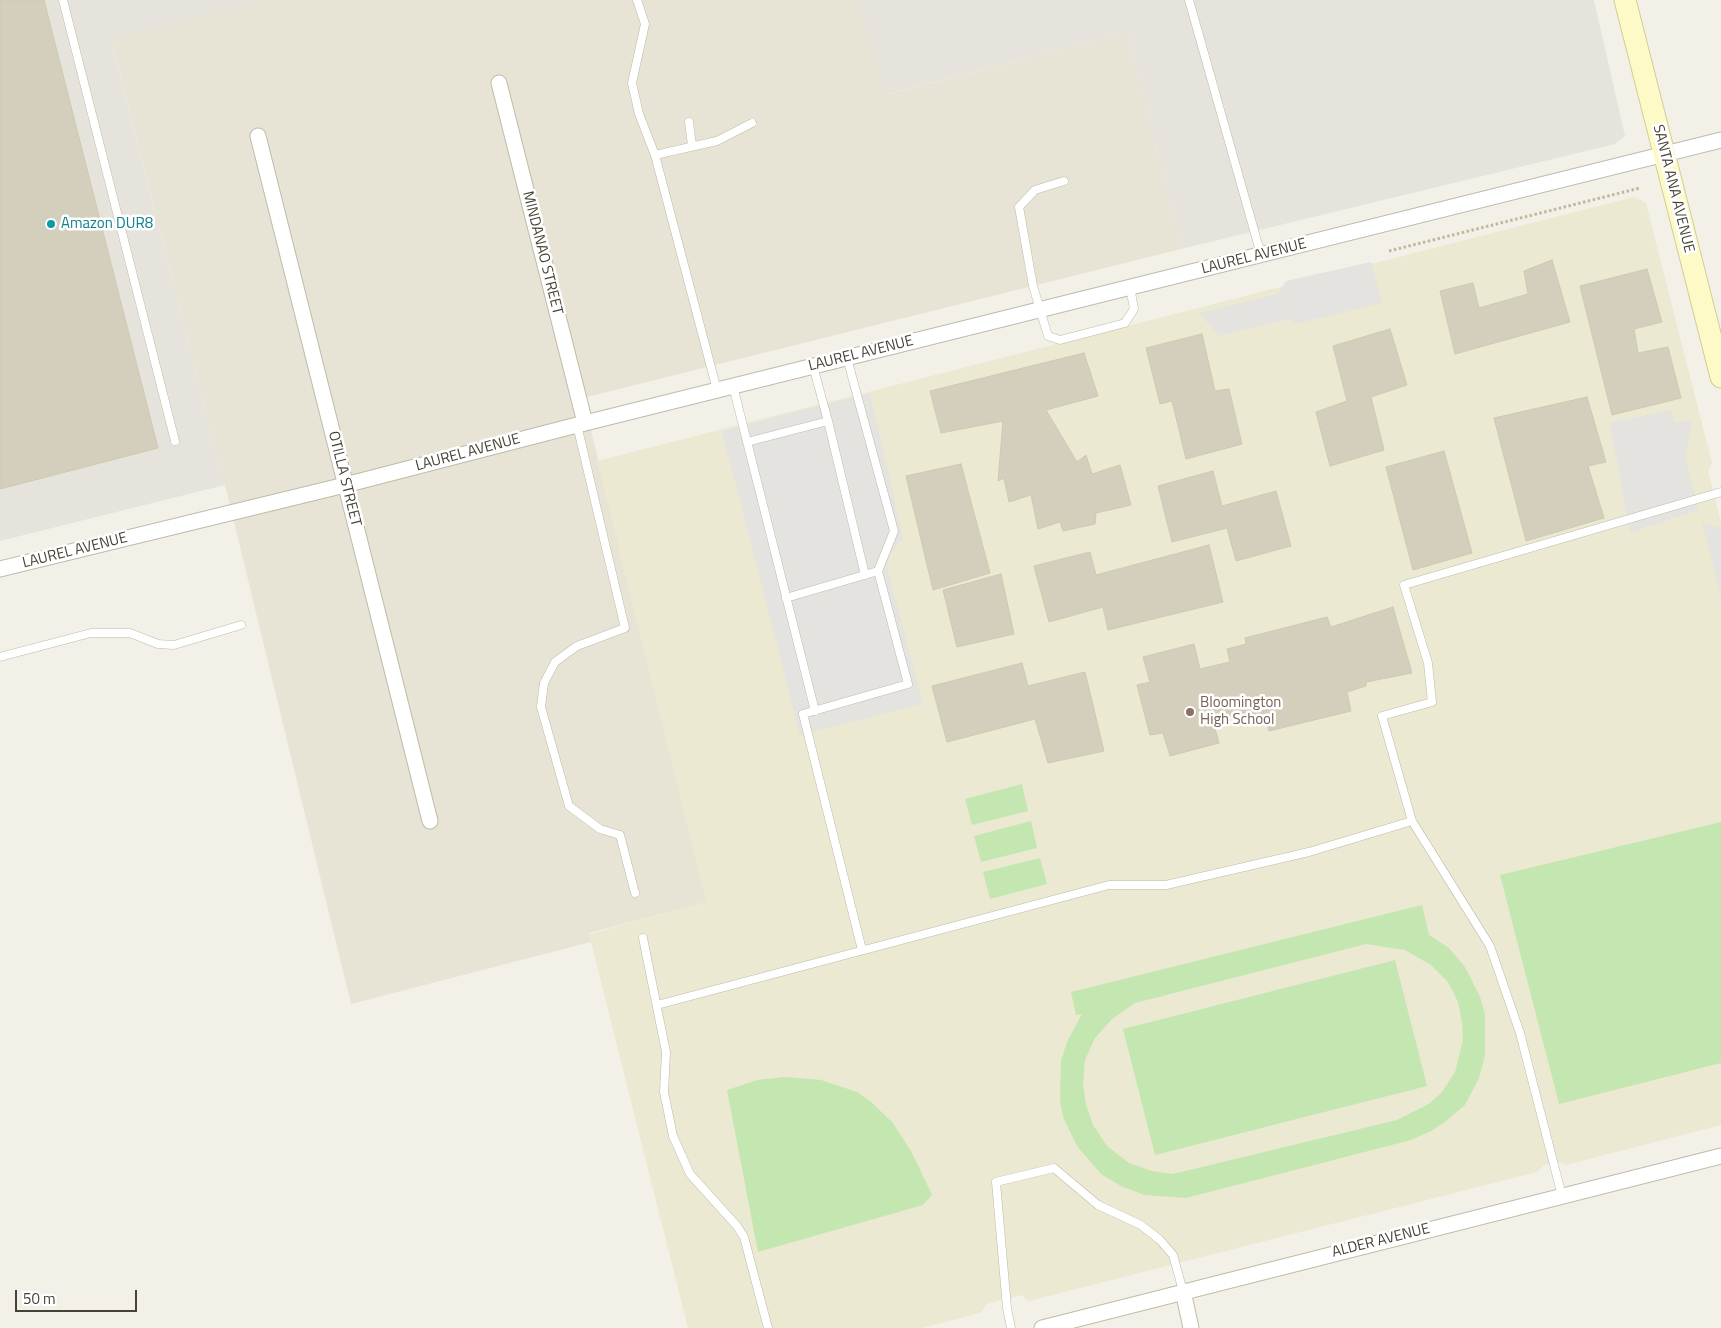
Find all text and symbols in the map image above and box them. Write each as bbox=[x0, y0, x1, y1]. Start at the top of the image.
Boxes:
street label: SANTA ANA AVENUE bbox=[1648, 123, 1698, 255]
street label: MINDANAO STREET bbox=[518, 189, 566, 317]
place label: Amazon DUR8 bbox=[61, 215, 153, 233]
marker: Amazon DUR8 bbox=[45, 218, 57, 230]
street label: LAUREL AVENUE bbox=[1200, 235, 1308, 279]
street label: LAUREL AVENUE bbox=[807, 332, 915, 376]
street label: OTILLA STREET bbox=[323, 430, 365, 528]
street label: LAUREL AVENUE bbox=[414, 430, 522, 476]
street label: LAUREL AVENUE bbox=[21, 529, 129, 573]
place label: Bloomington High School bbox=[1200, 694, 1281, 729]
marker: Bloomington High School bbox=[1184, 706, 1196, 718]
street label: ALDER AVENUE bbox=[1330, 1220, 1432, 1262]
scale bar bbox=[18, 1280, 140, 1312]
text: 50 m bbox=[23, 1287, 56, 1310]

